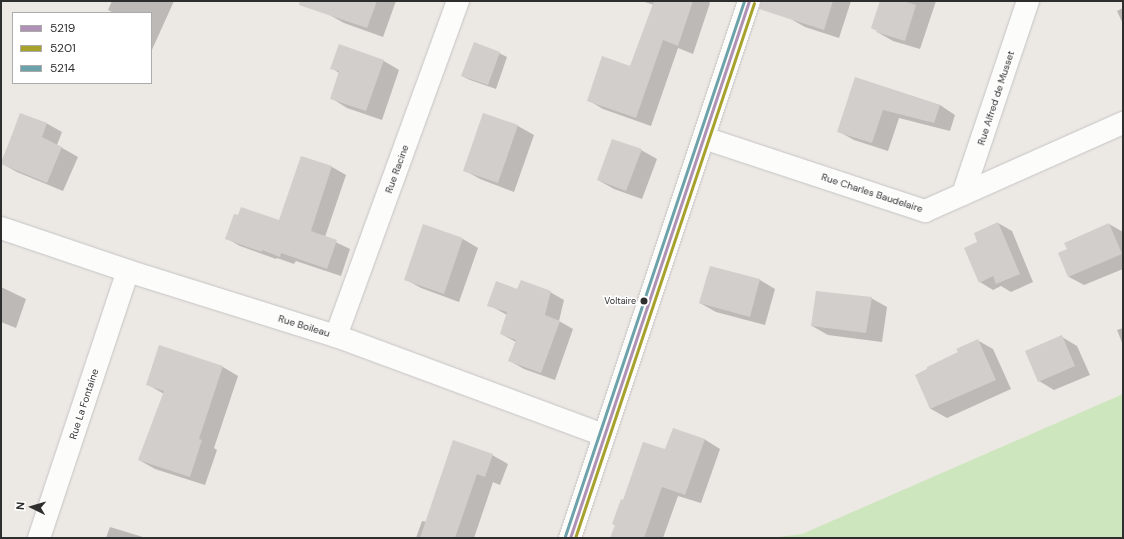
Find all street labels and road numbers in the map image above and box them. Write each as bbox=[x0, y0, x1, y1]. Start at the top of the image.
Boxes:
street label: Rue Alfred de Musset bbox=[975, 49, 1017, 147]
street label: Rue Racine bbox=[383, 143, 411, 195]
street label: Rue Charles Baudelaire bbox=[820, 171, 924, 215]
street label: Rue Boileau bbox=[277, 312, 331, 340]
street label: Rue La Fontaine bbox=[67, 367, 101, 441]

